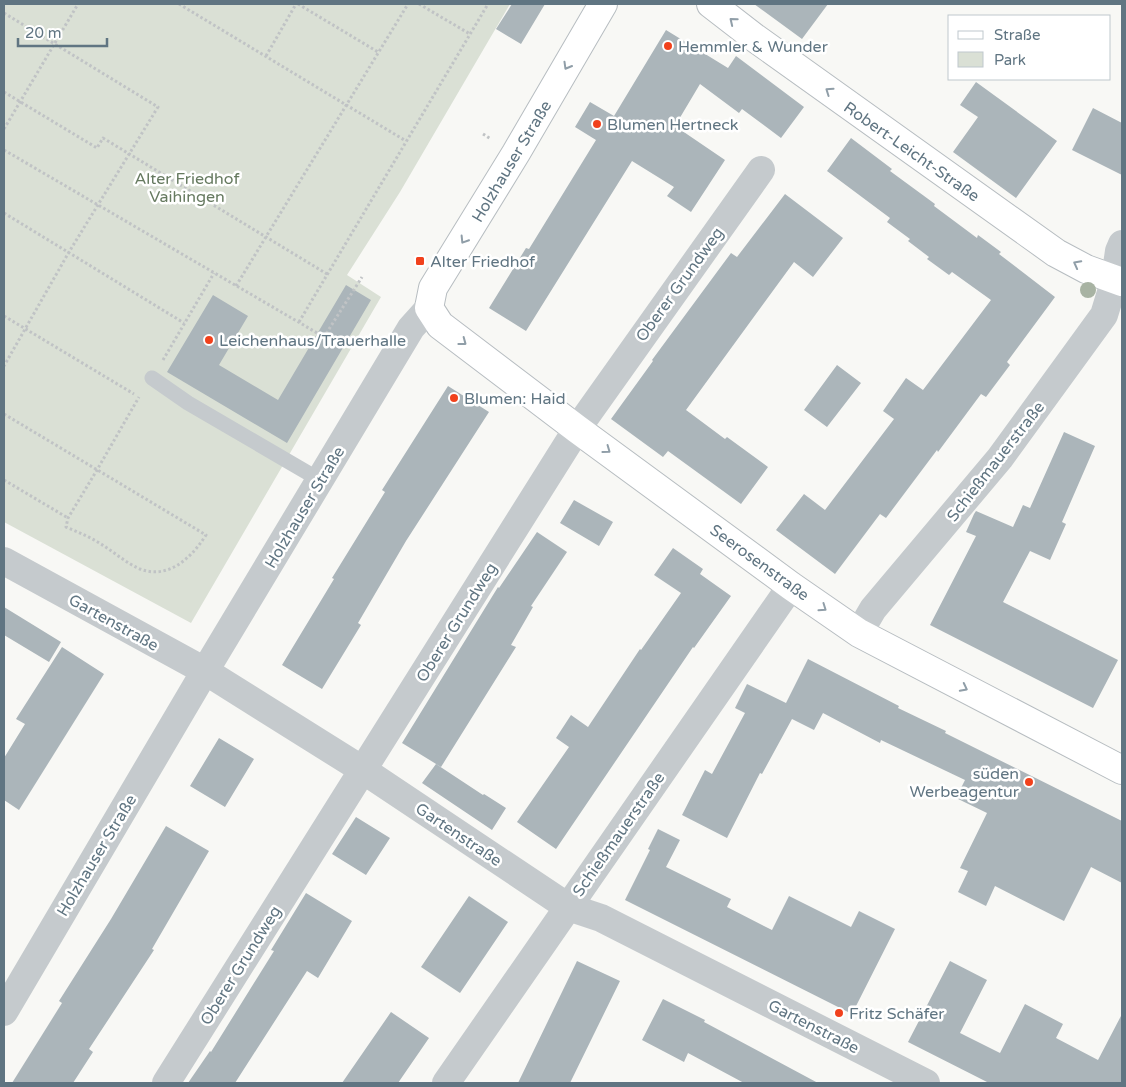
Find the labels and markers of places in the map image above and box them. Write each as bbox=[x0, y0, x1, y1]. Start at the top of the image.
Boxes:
place label: Hemmler & Wunder bbox=[678, 37, 829, 57]
marker: Hemmler & Wunder bbox=[662, 40, 674, 52]
place label: Blumen Hertneck bbox=[607, 115, 739, 135]
marker: Blumen Hertneck bbox=[591, 118, 603, 130]
place label: Alter Friedhof bbox=[430, 252, 536, 272]
marker: Alter Friedhof bbox=[414, 255, 426, 267]
place label: Leichenhaus/Trauerhalle bbox=[219, 331, 406, 351]
marker: Leichenhaus/Trauerhalle bbox=[203, 334, 215, 346]
place label: Blumen: Haid bbox=[464, 389, 566, 409]
marker: Blumen: Haid bbox=[448, 392, 460, 404]
place label: süden Werbeagentur bbox=[910, 764, 1020, 802]
marker: süden Werbeagentur bbox=[1023, 776, 1035, 788]
place label: Fritz Schäfer bbox=[849, 1004, 945, 1024]
marker: Fritz Schäfer bbox=[833, 1007, 845, 1019]

